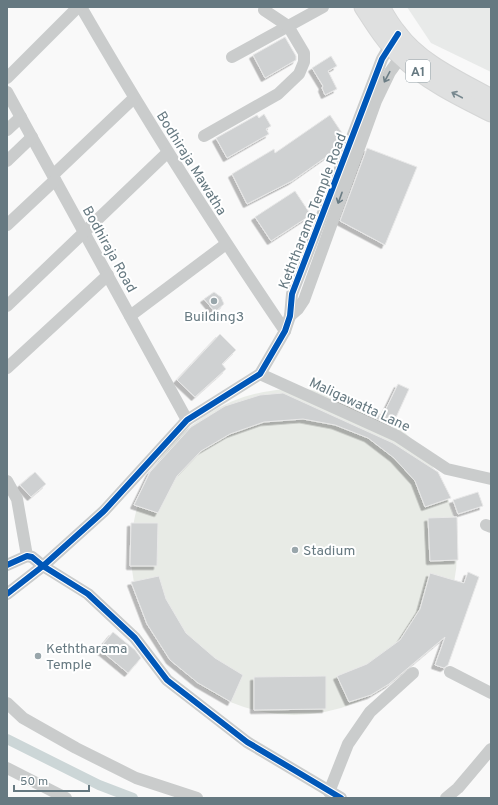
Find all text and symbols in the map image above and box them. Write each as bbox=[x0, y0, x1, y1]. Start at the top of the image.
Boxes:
road number: A1 bbox=[406, 60, 430, 82]
one-way arrow bbox=[383, 71, 390, 83]
one-way arrow bbox=[451, 91, 463, 98]
street label: Bodhiraja Mawatha bbox=[152, 109, 230, 219]
street label: Keththarama Temple Road bbox=[276, 131, 351, 292]
one-way arrow bbox=[336, 192, 344, 204]
street label: Bodhiraja Road bbox=[78, 204, 139, 296]
marker: Building3 bbox=[209, 296, 219, 306]
place label: Building3 bbox=[184, 309, 244, 326]
street label: Maligawatta Lane bbox=[306, 375, 413, 436]
place label: Stadium bbox=[303, 543, 355, 560]
marker: Stadium bbox=[290, 545, 300, 555]
place label: Keththarama Temple bbox=[46, 641, 127, 674]
marker: Keththarama Temple bbox=[33, 651, 43, 661]
scale bar bbox=[14, 767, 89, 793]
text: 50 m bbox=[20, 774, 48, 790]

